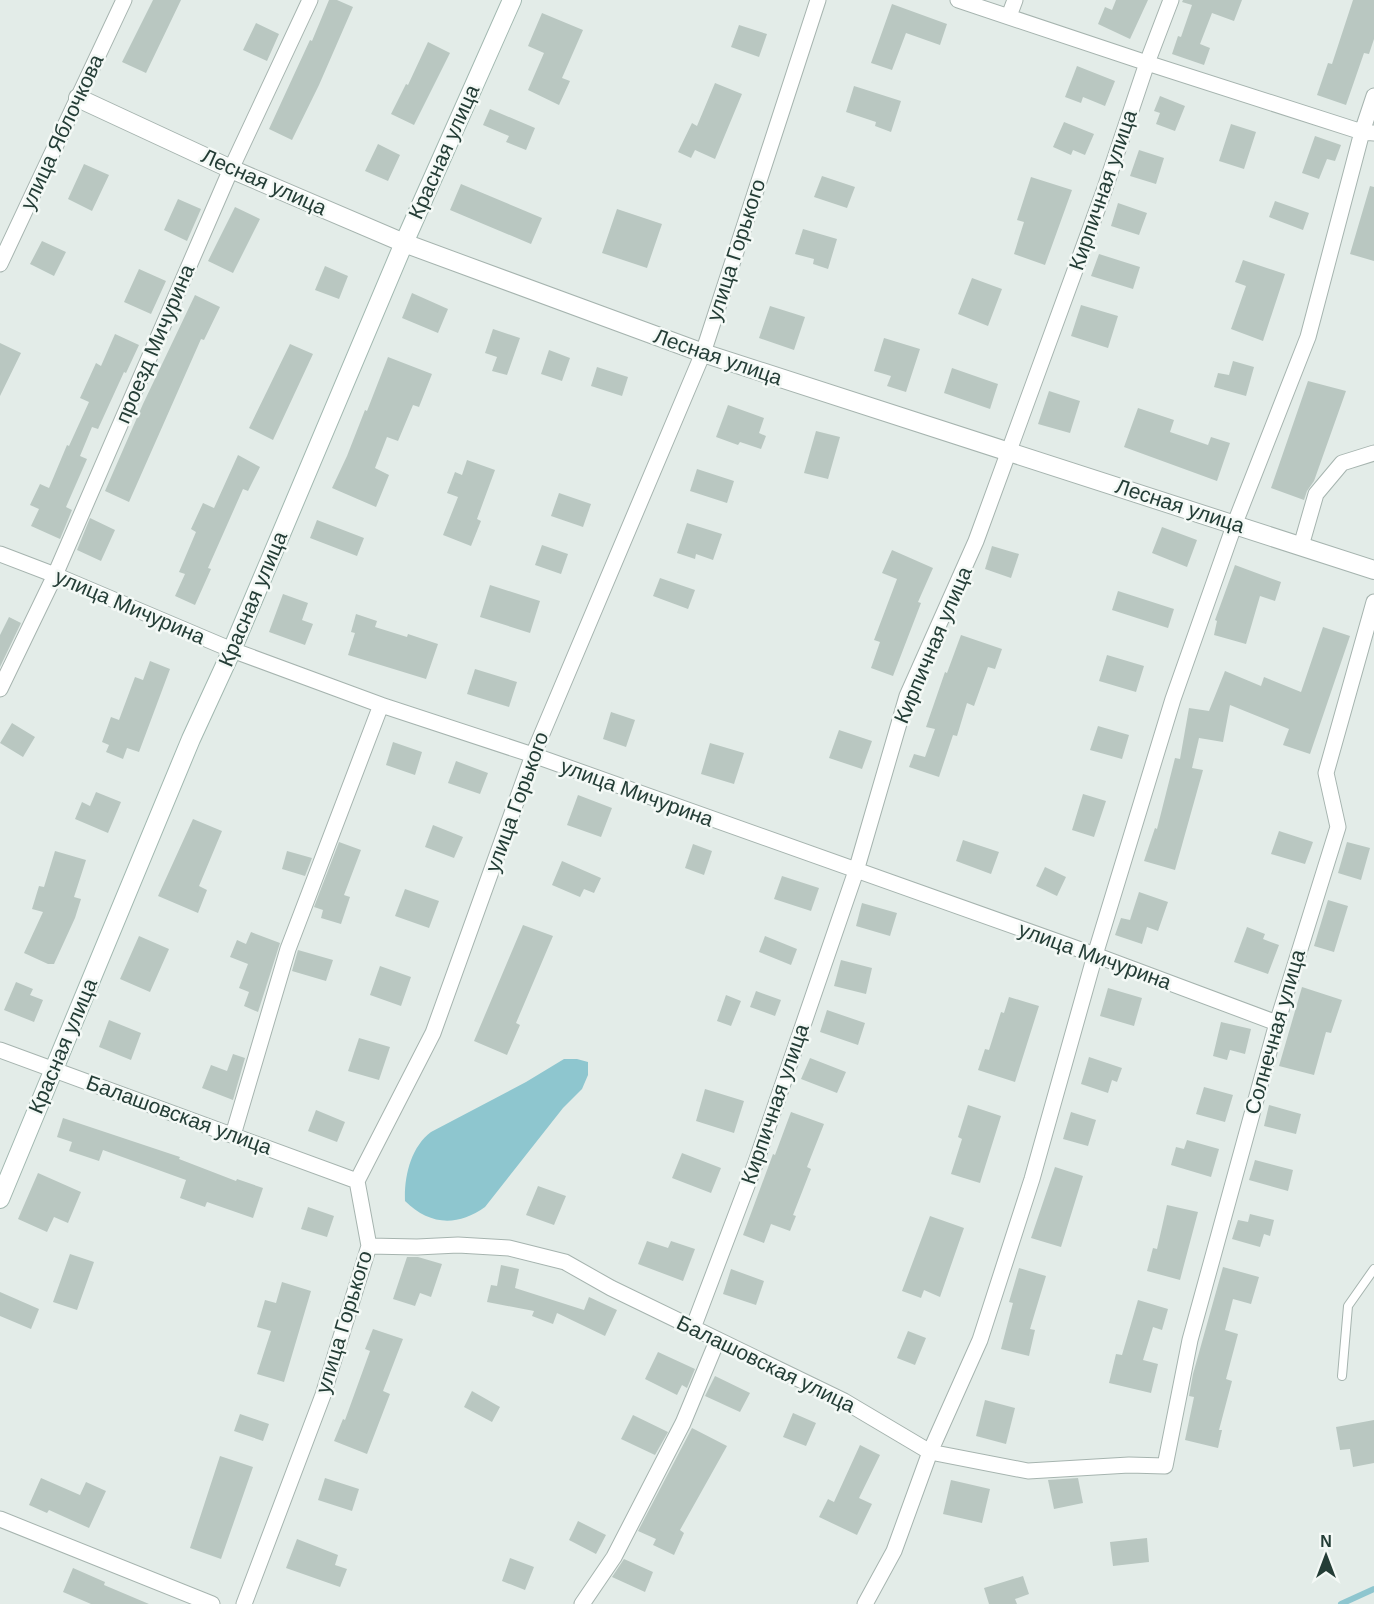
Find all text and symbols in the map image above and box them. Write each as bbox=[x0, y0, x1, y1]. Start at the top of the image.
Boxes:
street label: улица Яблочкова bbox=[16, 50, 108, 213]
street label: Красная улица bbox=[404, 81, 484, 222]
street label: Кирпичная улица bbox=[1064, 106, 1141, 273]
street label: Лесная улица bbox=[198, 144, 330, 219]
street label: улица Горького bbox=[702, 176, 769, 324]
street label: проезд Мичурина bbox=[111, 261, 199, 427]
street label: Лесная улица bbox=[651, 324, 786, 389]
street label: Лесная улица bbox=[1113, 474, 1248, 537]
street label: Красная улица bbox=[214, 528, 291, 670]
street label: Кирпичная улица bbox=[889, 563, 976, 727]
street label: улица Мичурина bbox=[52, 565, 209, 649]
street label: улица Горького bbox=[480, 728, 553, 875]
street label: улица Мичурина bbox=[558, 754, 717, 831]
street label: улица Мичурина bbox=[1016, 917, 1175, 994]
street label: Солнечная улица bbox=[1240, 947, 1309, 1117]
street label: Красная улица bbox=[24, 975, 101, 1117]
street label: Кирпичная улица bbox=[736, 1020, 813, 1187]
street label: Балашовская улица bbox=[83, 1070, 275, 1159]
street label: улица Горького bbox=[311, 1248, 376, 1396]
street label: Балашовская улица bbox=[673, 1310, 859, 1417]
north arrow bbox=[1296, 1526, 1356, 1586]
text: N bbox=[1320, 1533, 1332, 1550]

